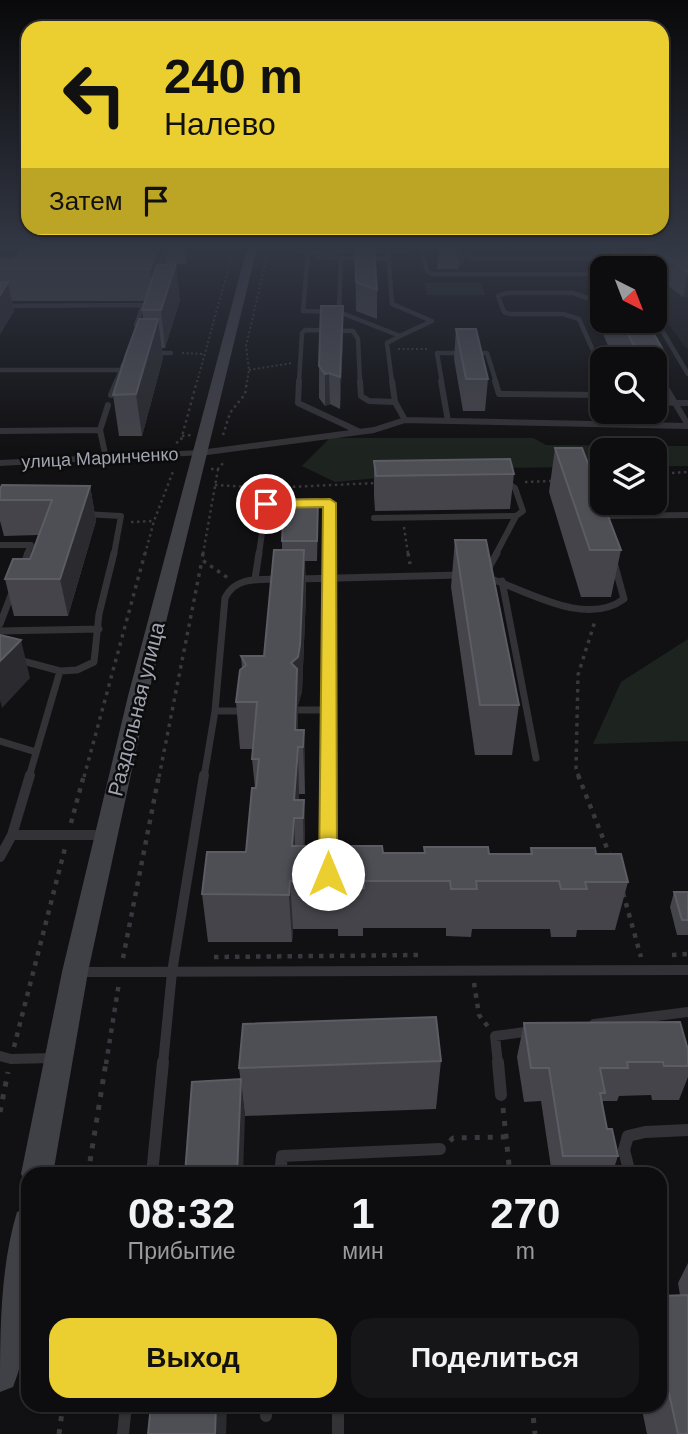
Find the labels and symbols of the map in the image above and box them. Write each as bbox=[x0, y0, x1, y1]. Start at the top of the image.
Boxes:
north arrow bbox=[590, 256, 667, 332]
street label: улица Маринченко bbox=[21, 444, 179, 472]
pin bbox=[236, 474, 296, 534]
street label: Раздольная улица bbox=[103, 619, 169, 799]
position arrow bbox=[291, 837, 365, 911]

